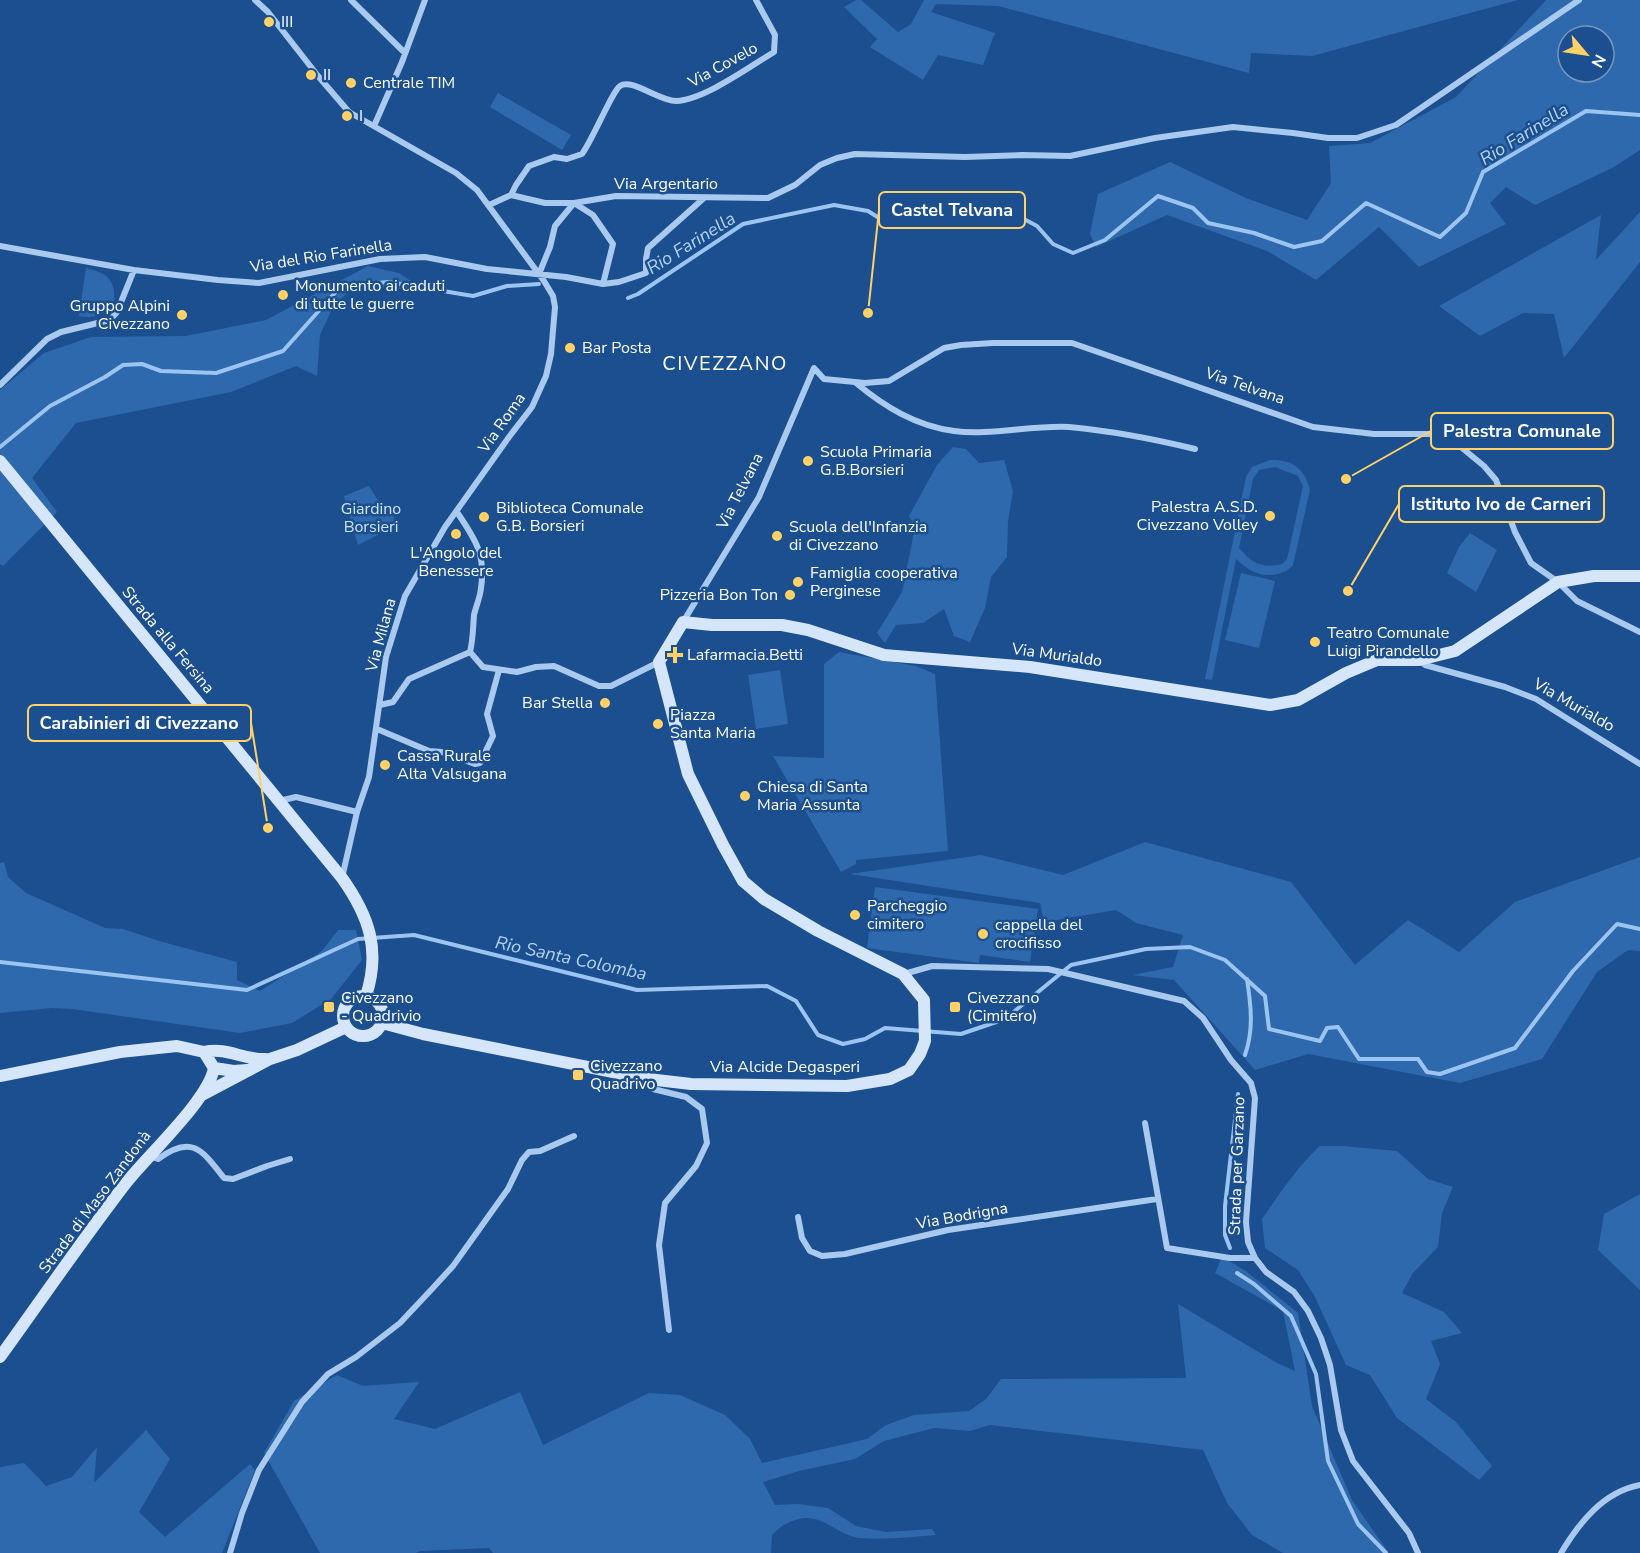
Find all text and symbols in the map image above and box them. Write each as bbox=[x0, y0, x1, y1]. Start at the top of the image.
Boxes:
place label: III bbox=[281, 11, 293, 33]
marker: III bbox=[262, 15, 276, 29]
north arrow bbox=[1556, 24, 1616, 84]
street label: Via Covelo bbox=[683, 37, 762, 94]
text: N bbox=[1586, 50, 1611, 71]
place label: II bbox=[323, 64, 331, 86]
marker: II bbox=[304, 68, 318, 82]
place label: Centrale TIM bbox=[363, 72, 455, 94]
marker: Centrale TIM bbox=[344, 76, 358, 90]
water label: Rio Farinella bbox=[1475, 97, 1573, 171]
place label: I bbox=[359, 105, 363, 127]
marker: I bbox=[340, 109, 354, 123]
street label: Via Argentario bbox=[613, 173, 718, 195]
callout: Castel Telvana bbox=[879, 192, 1025, 228]
text: Castel Telvana bbox=[891, 198, 1013, 222]
water label: Rio Farinella bbox=[642, 206, 740, 280]
street label: Via del Rio Farinella bbox=[247, 234, 394, 278]
place label: Monumento ai caduti di tutte le guerre bbox=[295, 275, 445, 315]
marker: Monumento ai caduti di tutte le guerre bbox=[276, 288, 290, 302]
place label: Gruppo Alpini Civezzano bbox=[70, 295, 170, 335]
marker: Gruppo Alpini Civezzano bbox=[175, 308, 189, 322]
place label: Bar Posta bbox=[582, 337, 652, 359]
marker: Bar Posta bbox=[563, 341, 577, 355]
district label: CIVEZZANO bbox=[662, 350, 788, 377]
street label: Via Telvana bbox=[1201, 362, 1288, 410]
street label: Via Roma bbox=[473, 388, 531, 458]
callout: Palestra Comunale bbox=[1431, 413, 1613, 449]
text: Palestra Comunale bbox=[1443, 419, 1601, 443]
place label: Scuola Primaria G.B.Borsieri bbox=[820, 441, 932, 481]
street label: Via Telvana bbox=[711, 449, 769, 534]
marker: Scuola Primaria G.B.Borsieri bbox=[801, 454, 815, 468]
callout: Istituto Ivo de Carneri bbox=[1399, 486, 1604, 522]
text: Istituto Ivo de Carneri bbox=[1411, 492, 1591, 516]
place label: Palestra A.S.D. Civezzano Volley bbox=[1137, 496, 1259, 536]
place label: Biblioteca Comunale G.B. Borsieri bbox=[496, 497, 644, 537]
park label: Giardino Borsieri bbox=[341, 498, 401, 538]
marker: Palestra A.S.D. Civezzano Volley bbox=[1263, 509, 1277, 523]
marker: Biblioteca Comunale G.B. Borsieri bbox=[477, 510, 491, 524]
place label: Scuola dell'Infanzia di Civezzano bbox=[789, 516, 927, 556]
marker: L'Angolo del Benessere bbox=[449, 527, 463, 541]
marker: Scuola dell'Infanzia di Civezzano bbox=[770, 529, 784, 543]
place label: L'Angolo del Benessere bbox=[410, 542, 502, 582]
place label: Famiglia cooperativa Perginese bbox=[810, 562, 958, 602]
marker: Famiglia cooperativa Perginese bbox=[791, 575, 805, 589]
street label: Strada alla Fersina bbox=[117, 582, 219, 698]
place label: Pizzeria Bon Ton bbox=[660, 584, 778, 606]
marker: Pizzeria Bon Ton bbox=[783, 588, 797, 602]
street label: Via Milana bbox=[360, 596, 401, 675]
place label: Teatro Comunale Luigi Pirandello bbox=[1327, 622, 1449, 662]
marker: Teatro Comunale Luigi Pirandello bbox=[1308, 635, 1322, 649]
street label: Via Murialdo bbox=[1010, 638, 1104, 672]
place label: Lafarmacia.Betti bbox=[687, 644, 803, 666]
marker: Lafarmacia.Betti bbox=[668, 648, 682, 662]
street label: Via Murialdo bbox=[1528, 672, 1619, 737]
place label: Bar Stella bbox=[522, 692, 593, 714]
marker: Bar Stella bbox=[598, 696, 612, 710]
place label: Piazza Santa Maria bbox=[670, 704, 756, 744]
callout: Carabinieri di Civezzano bbox=[28, 705, 251, 741]
text: Carabinieri di Civezzano bbox=[39, 711, 239, 735]
marker: Piazza Santa Maria bbox=[651, 717, 665, 731]
place label: Cassa Rurale Alta Valsugana bbox=[397, 745, 507, 785]
marker: Cassa Rurale Alta Valsugana bbox=[378, 758, 392, 772]
place label: Chiesa di Santa Maria Assunta bbox=[757, 776, 868, 816]
marker: Chiesa di Santa Maria Assunta bbox=[738, 789, 752, 803]
place label: Parcheggio cimitero bbox=[867, 895, 947, 935]
marker: Parcheggio cimitero bbox=[848, 908, 862, 922]
place label: cappella del crocifisso bbox=[995, 914, 1083, 954]
marker: cappella del crocifisso bbox=[976, 927, 990, 941]
water label: Rio Santa Colomba bbox=[493, 930, 649, 986]
place label: Civezzano - Quadrivio bbox=[341, 987, 421, 1027]
place label: Civezzano (Cimitero) bbox=[967, 987, 1039, 1027]
marker: Civezzano - Quadrivio bbox=[322, 1000, 336, 1014]
marker: Civezzano (Cimitero) bbox=[948, 1000, 962, 1014]
place label: Civezzano Quadrivo bbox=[590, 1055, 662, 1095]
street label: Via Alcide Degasperi bbox=[709, 1056, 860, 1078]
marker: Civezzano Quadrivo bbox=[571, 1068, 585, 1082]
street label: Strada per Garzano bbox=[1224, 1096, 1250, 1236]
street label: Strada di Maso Zandonà bbox=[34, 1126, 156, 1278]
street label: Via Bodrigna bbox=[913, 1197, 1010, 1235]

